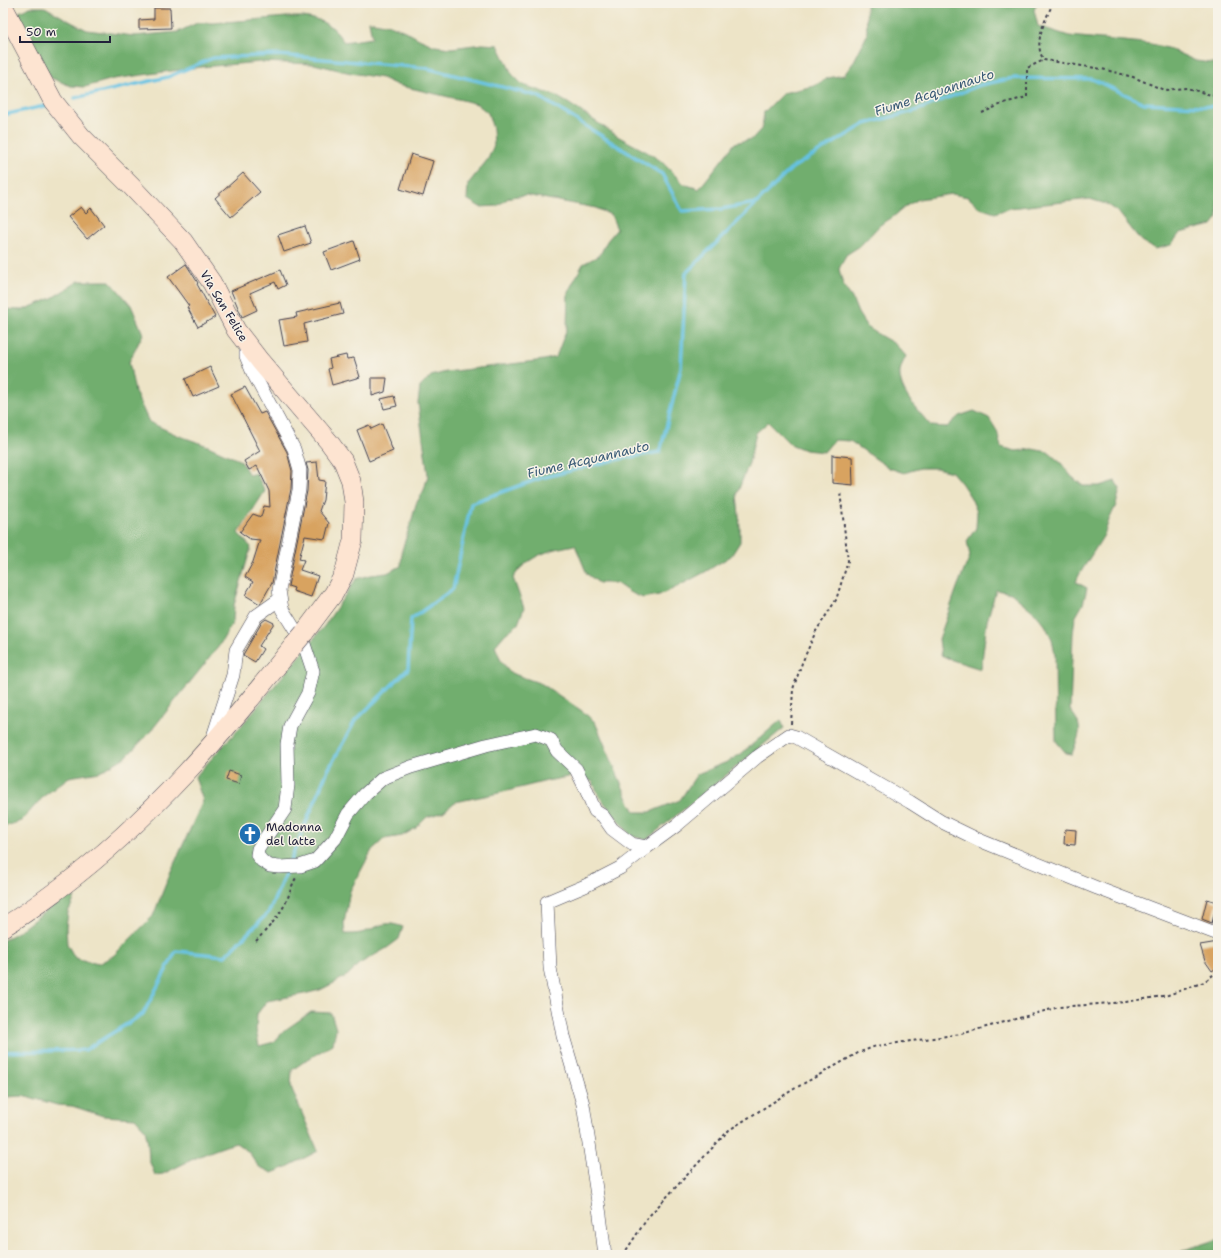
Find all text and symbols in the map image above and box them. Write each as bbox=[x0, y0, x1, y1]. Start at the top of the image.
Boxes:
scale bar bbox=[20, 18, 110, 44]
text: 50 m bbox=[26, 24, 56, 40]
water label: Fiume Acquannauto bbox=[872, 65, 996, 120]
street label: Via San Felice bbox=[196, 267, 252, 345]
water label: Fiume Acquannauto bbox=[525, 437, 651, 482]
place label: Madonna del latte bbox=[266, 819, 322, 849]
church icon: Madonna del latte bbox=[237, 821, 263, 847]

